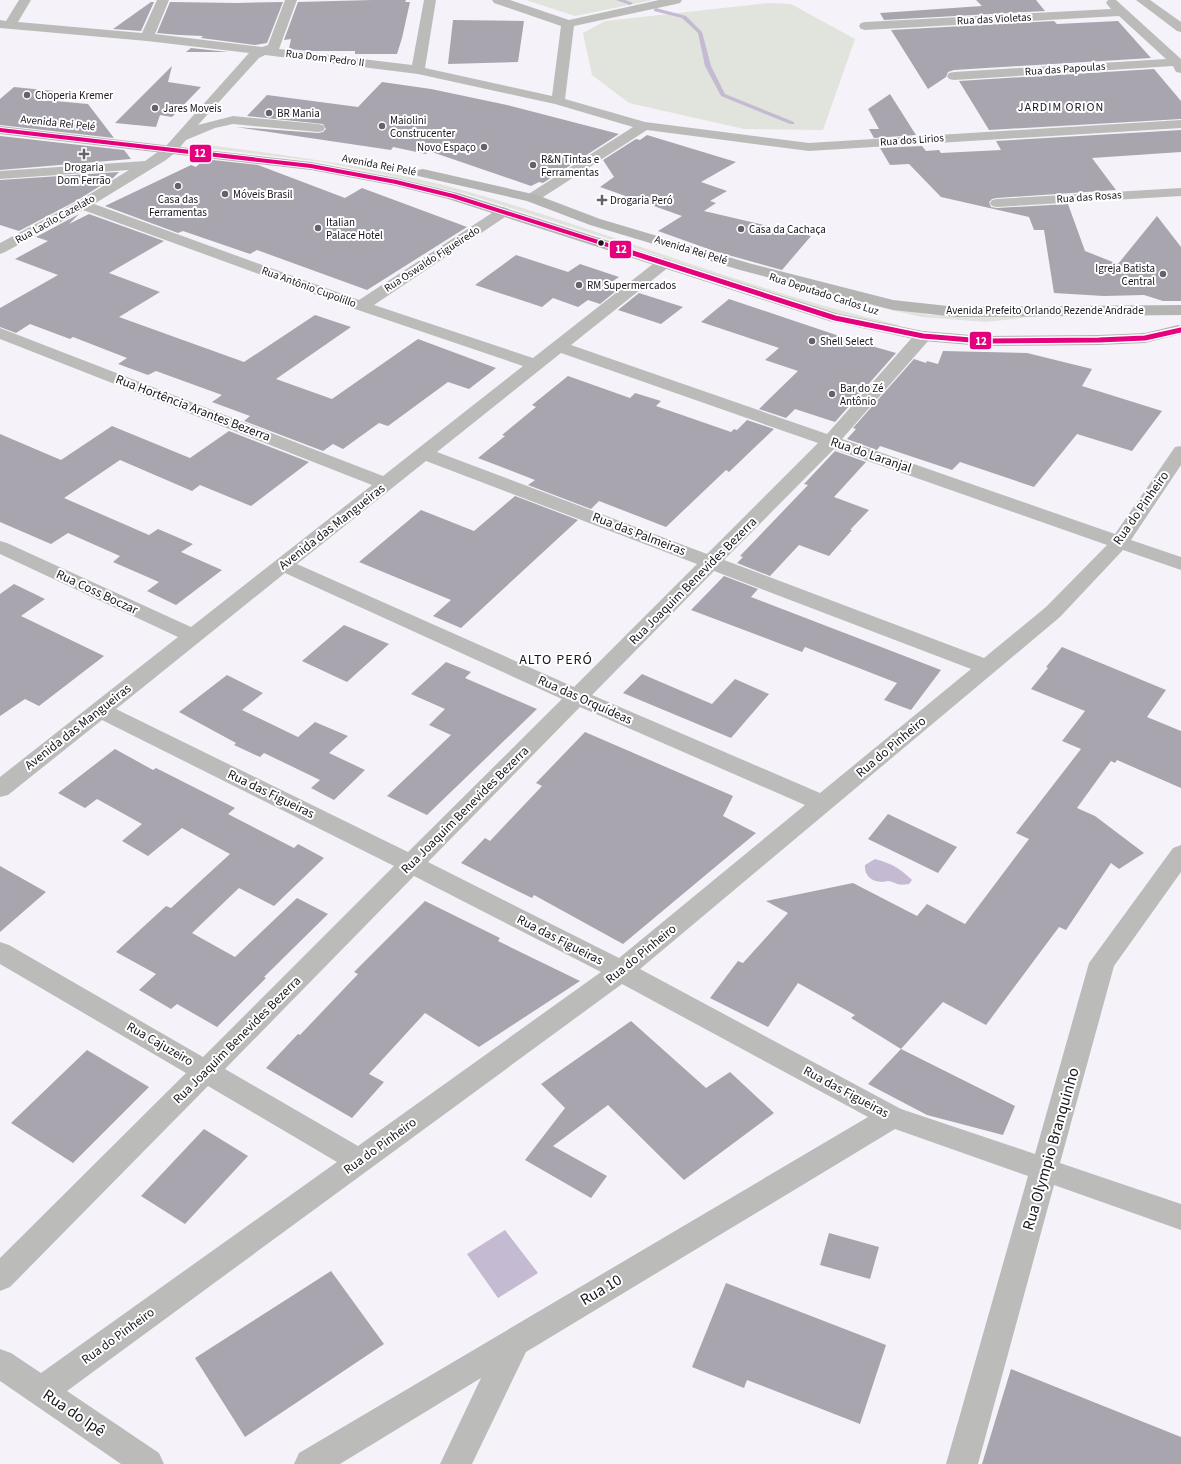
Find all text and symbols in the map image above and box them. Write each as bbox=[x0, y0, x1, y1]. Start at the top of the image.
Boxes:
street label: Rua das Violetas bbox=[956, 10, 1032, 28]
street label: Rua Dom Pedro II bbox=[285, 46, 365, 70]
street label: Rua das Papoulas bbox=[1024, 59, 1106, 79]
place label: Choperia Kremer bbox=[35, 88, 113, 103]
marker: Choperia Kremer bbox=[22, 90, 32, 100]
district label: JARDIM ORION bbox=[1018, 99, 1104, 116]
place label: Jares Moveis bbox=[163, 101, 222, 116]
marker: Jares Moveis bbox=[150, 103, 160, 113]
place label: BR Mania bbox=[277, 106, 320, 121]
marker: BR Mania bbox=[264, 108, 274, 118]
street label: Avenida Rei Pelé bbox=[20, 112, 97, 134]
place label: Maiolini Construcenter bbox=[390, 113, 455, 141]
marker: Maiolini Construcenter bbox=[377, 121, 387, 131]
street label: Rua dos Lirios bbox=[880, 130, 945, 150]
place label: Novo Espaço bbox=[417, 140, 476, 155]
marker: Novo Espaço bbox=[479, 142, 489, 152]
line badge: 12 bbox=[189, 144, 212, 163]
text: 12 bbox=[194, 146, 206, 161]
marker: Drogaria Dom Ferrão bbox=[79, 149, 89, 159]
street label: Avenida Rei Pelé bbox=[341, 150, 418, 180]
place label: R&N Tintas e Ferramentas bbox=[541, 152, 600, 180]
place label: Drogaria Dom Ferrão bbox=[57, 160, 111, 188]
marker: R&N Tintas e Ferramentas bbox=[528, 160, 538, 170]
marker: Casa das Ferramentas bbox=[173, 181, 183, 191]
place label: Móveis Brasil bbox=[233, 187, 293, 202]
street label: Rua das Rosas bbox=[1056, 187, 1122, 207]
marker: Móveis Brasil bbox=[220, 189, 230, 199]
street label: Rua Lacílo Cazelato bbox=[12, 191, 98, 247]
place label: Casa das Ferramentas bbox=[149, 192, 207, 220]
place label: Drogaria Peró bbox=[610, 193, 673, 208]
marker: Drogaria Peró bbox=[597, 195, 607, 205]
place label: Italian Palace Hotel bbox=[326, 215, 383, 243]
street label: Rua Oswaldo Figueiredo bbox=[381, 222, 483, 296]
place label: Casa da Cachaça bbox=[749, 222, 826, 237]
marker: Italian Palace Hotel bbox=[313, 223, 323, 233]
marker: Casa da Cachaça bbox=[736, 224, 746, 234]
street label: Avenida Rei Pelé bbox=[653, 232, 730, 268]
unlabelled marker bbox=[596, 238, 606, 248]
line badge: 12 bbox=[609, 240, 632, 259]
text: 12 bbox=[615, 242, 627, 257]
place label: Igreja Batista Central bbox=[1095, 261, 1155, 289]
street label: Rua Antônio Cupolillo bbox=[260, 263, 358, 311]
street label: Rua Deputado Carlos Luz bbox=[767, 269, 881, 319]
marker: Igreja Batista Central bbox=[1158, 269, 1168, 279]
place label: RM Supermercados bbox=[587, 278, 676, 293]
marker: RM Supermercados bbox=[574, 280, 584, 290]
street label: Avenida Prefeito Orlando Rezende Andrade bbox=[946, 303, 1144, 318]
line badge: 12 bbox=[969, 331, 992, 350]
place label: Shell Select bbox=[820, 334, 874, 349]
text: 12 bbox=[975, 334, 987, 349]
marker: Shell Select bbox=[807, 336, 817, 346]
street label: Rua Hortência Arantes Bezerra bbox=[113, 370, 273, 446]
place label: Bar do Zé Antônio bbox=[840, 381, 884, 409]
marker: Bar do Zé Antônio bbox=[827, 389, 837, 399]
street label: Rua do Laranjal bbox=[828, 433, 914, 477]
street label: Rua do Pinheiro bbox=[1109, 467, 1173, 549]
street label: Avenida das Mangueiras bbox=[275, 479, 389, 574]
street label: Rua das Palmeiras bbox=[590, 508, 689, 560]
street label: Rua Joaquim Benevides Bezerra bbox=[625, 513, 761, 649]
street label: Rua Coss Boczar bbox=[53, 565, 141, 619]
district label: ALTO PERÓ bbox=[519, 650, 593, 670]
street label: Rua das Orquídeas bbox=[535, 671, 635, 729]
street label: Avenida das Mangueiras bbox=[21, 679, 135, 774]
street label: Rua do Pinheiro bbox=[852, 712, 930, 782]
street label: Rua Joaquim Benevides Bezerra bbox=[397, 742, 533, 878]
street label: Rua das Figueiras bbox=[225, 765, 318, 823]
street label: Rua das Figueiras bbox=[514, 911, 607, 970]
street label: Rua do Pinheiro bbox=[602, 920, 680, 988]
street label: Rua Joaquim Benevides Bezerra bbox=[169, 972, 305, 1108]
street label: Rua Cajuzeiro bbox=[123, 1018, 197, 1070]
street label: Rua das Figueiras bbox=[800, 1062, 892, 1122]
street label: Rua Olympio Branquinho bbox=[1017, 1065, 1085, 1233]
street label: Rua do Pinheiro bbox=[340, 1113, 420, 1179]
street label: Rua 10 bbox=[576, 1269, 626, 1311]
street label: Rua do Pinheiro bbox=[78, 1303, 158, 1369]
street label: Rua do Ipê bbox=[38, 1384, 110, 1442]

